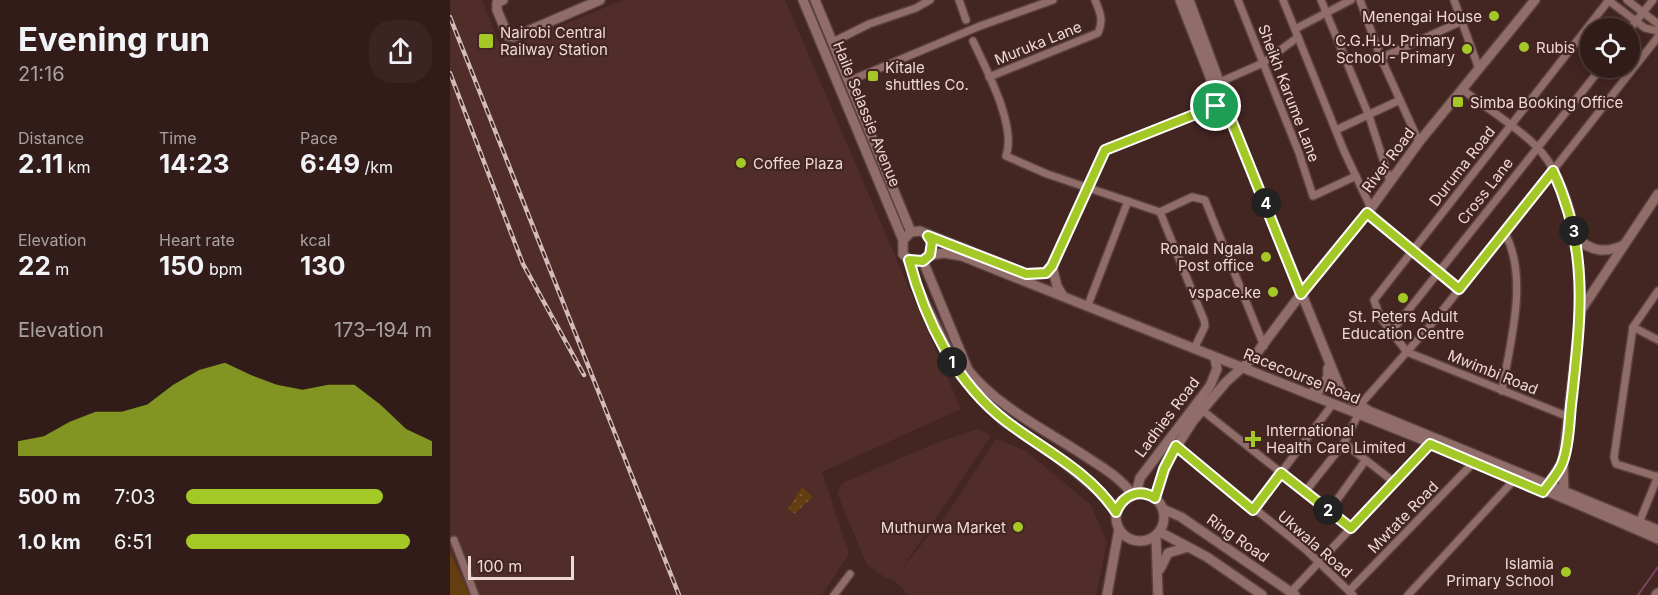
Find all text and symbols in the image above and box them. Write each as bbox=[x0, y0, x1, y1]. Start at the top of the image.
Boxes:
place label: Menengai House bbox=[1362, 7, 1482, 26]
marker: Menengai House bbox=[1487, 9, 1501, 23]
street label: Muruka Lane bbox=[992, 17, 1084, 69]
map controls bbox=[1580, 18, 1640, 78]
button: locate bbox=[1580, 18, 1640, 78]
text: Evening run bbox=[18, 19, 210, 59]
button: share bbox=[369, 20, 432, 83]
street label: Sheikh Karume Lane bbox=[1254, 22, 1324, 164]
place label: Nairobi Central Railway Station bbox=[500, 23, 608, 59]
place label: C.G.H.U. Primary School - Primary bbox=[1335, 31, 1456, 67]
marker: Nairobi Central Railway Station bbox=[477, 32, 495, 50]
street label: Haile Selassie Avenue bbox=[829, 38, 905, 190]
place label: Rubis bbox=[1536, 38, 1575, 57]
marker: Rubis bbox=[1517, 40, 1531, 54]
marker: C.G.H.U. Primary School - Primary bbox=[1460, 42, 1474, 56]
place label: Kitale shuttles Co. bbox=[885, 58, 969, 94]
text: 21:16 bbox=[18, 62, 65, 86]
marker: Kitale shuttles Co. bbox=[866, 69, 880, 83]
pin bbox=[1190, 80, 1241, 131]
icon: arrive bbox=[1199, 89, 1232, 122]
place label: Simba Booking Office bbox=[1470, 93, 1623, 112]
marker: Simba Booking Office bbox=[1451, 95, 1465, 109]
street label: Duruma Road bbox=[1425, 122, 1499, 210]
street label: River Road bbox=[1357, 124, 1419, 196]
text: Distance bbox=[18, 128, 84, 148]
text: Time bbox=[159, 128, 197, 148]
text: Pace bbox=[300, 128, 338, 148]
text: 2.11 bbox=[18, 148, 63, 179]
text: 14:23 bbox=[159, 148, 230, 179]
text: 6:49 bbox=[300, 148, 360, 179]
place label: Coffee Plaza bbox=[753, 154, 843, 173]
street label: Cross Lane bbox=[1453, 154, 1517, 228]
marker: Coffee Plaza bbox=[734, 156, 748, 170]
text: km bbox=[63, 157, 90, 177]
text: /km bbox=[360, 157, 393, 177]
pin: 4 bbox=[1251, 188, 1281, 218]
text: 4 bbox=[1261, 193, 1271, 213]
pin: 3 bbox=[1559, 216, 1589, 246]
text: 3 bbox=[1569, 221, 1579, 241]
text: Elevation bbox=[18, 230, 87, 250]
text: Heart rate bbox=[159, 230, 235, 250]
text: kcal bbox=[300, 230, 331, 250]
place label: Ronald Ngala Post office bbox=[1160, 239, 1254, 275]
text: 22 bbox=[18, 250, 51, 281]
text: 150 bbox=[159, 250, 204, 281]
text: 130 bbox=[300, 250, 346, 281]
marker: Ronald Ngala Post office bbox=[1259, 250, 1273, 264]
text: m bbox=[51, 259, 69, 279]
text: bpm bbox=[204, 259, 242, 279]
place label: vspace.ke bbox=[1189, 283, 1261, 302]
marker: vspace.ke bbox=[1266, 285, 1280, 299]
marker: St. Peters Adult Education Centre bbox=[1396, 291, 1410, 305]
place label: St. Peters Adult Education Centre bbox=[1342, 307, 1464, 343]
text: Elevation bbox=[18, 318, 104, 342]
text: 173–194 m bbox=[334, 318, 432, 342]
street label: Racecourse Road bbox=[1241, 344, 1363, 408]
street label: Mwimbi Road bbox=[1445, 345, 1541, 399]
pin: 1 bbox=[937, 347, 967, 377]
text: 1 bbox=[949, 352, 955, 372]
street label: Ladhies Road bbox=[1131, 373, 1203, 461]
place label: International Health Care Limited bbox=[1266, 421, 1406, 457]
marker: International Health Care Limited bbox=[1244, 430, 1262, 448]
street label: Mwtate Road bbox=[1364, 477, 1442, 557]
text: 500 m bbox=[18, 485, 81, 509]
text: 7:03 bbox=[114, 485, 155, 509]
pin: 2 bbox=[1313, 495, 1343, 525]
text: 2 bbox=[1323, 500, 1333, 520]
street label: Ukwala Road bbox=[1274, 506, 1356, 582]
street label: Ring Road bbox=[1203, 510, 1273, 566]
place label: Muthurwa Market bbox=[881, 518, 1006, 537]
marker: Muthurwa Market bbox=[1011, 520, 1025, 534]
text: 1.0 km bbox=[18, 530, 81, 554]
text: 6:51 bbox=[114, 530, 152, 554]
scale bar bbox=[468, 553, 574, 580]
place label: Islamia Primary School bbox=[1446, 554, 1554, 590]
text: 100 m bbox=[477, 556, 522, 576]
marker: Islamia Primary School bbox=[1559, 565, 1573, 579]

